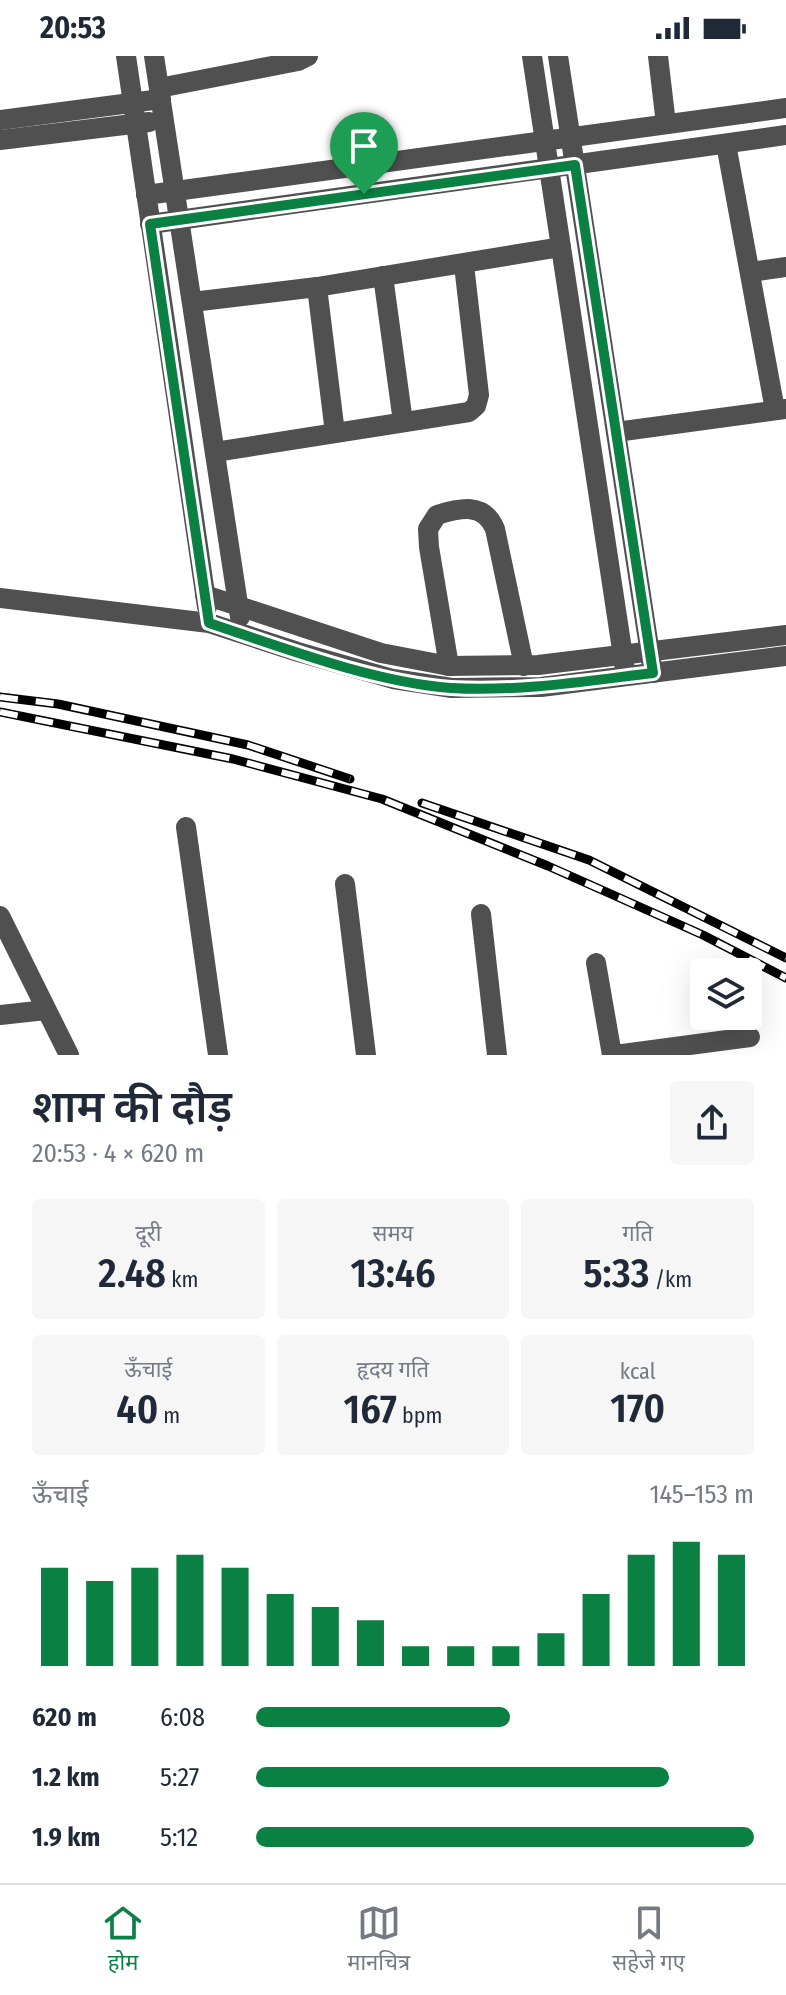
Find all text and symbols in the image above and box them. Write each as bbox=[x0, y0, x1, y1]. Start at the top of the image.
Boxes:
text: 20:53 bbox=[40, 10, 106, 46]
pin bbox=[330, 112, 398, 194]
icon: arrive bbox=[342, 124, 386, 168]
map controls bbox=[690, 958, 762, 1030]
button: layers bbox=[690, 958, 762, 1030]
text: शाम की दौड़ bbox=[32, 1081, 232, 1134]
button: share bbox=[670, 1081, 754, 1165]
text: 20:53 · 4 × 620 m bbox=[32, 1138, 204, 1169]
text: दूरी bbox=[135, 1220, 162, 1247]
text: समय bbox=[373, 1220, 413, 1247]
text: गति bbox=[622, 1220, 653, 1247]
text: 2.48 bbox=[98, 1250, 166, 1298]
text: 13:46 bbox=[350, 1250, 436, 1298]
text: 5:33 bbox=[583, 1250, 650, 1298]
text: km bbox=[166, 1266, 198, 1293]
text: /km bbox=[650, 1266, 692, 1293]
text: ऊँचाई bbox=[124, 1356, 172, 1383]
text: हृदय गति bbox=[357, 1356, 429, 1383]
text: kcal bbox=[620, 1358, 655, 1385]
text: 170 bbox=[610, 1385, 665, 1433]
text: 40 bbox=[116, 1386, 158, 1434]
text: 167 bbox=[344, 1386, 397, 1434]
text: m bbox=[158, 1402, 180, 1429]
text: bpm bbox=[397, 1402, 442, 1429]
text: ऊँचाई bbox=[32, 1479, 88, 1510]
text: 145–153 m bbox=[649, 1479, 754, 1510]
text: 620 m bbox=[32, 1702, 97, 1733]
text: 6:08 bbox=[160, 1702, 205, 1733]
text: 1.2 km bbox=[32, 1762, 99, 1793]
text: 5:27 bbox=[160, 1762, 199, 1793]
text: 1.9 km bbox=[32, 1822, 100, 1853]
text: 5:12 bbox=[160, 1822, 198, 1853]
tab: होम bbox=[101, 1901, 145, 1979]
tab: मानचित्र bbox=[347, 1901, 410, 1979]
tab: सहेजे गए bbox=[612, 1901, 685, 1979]

